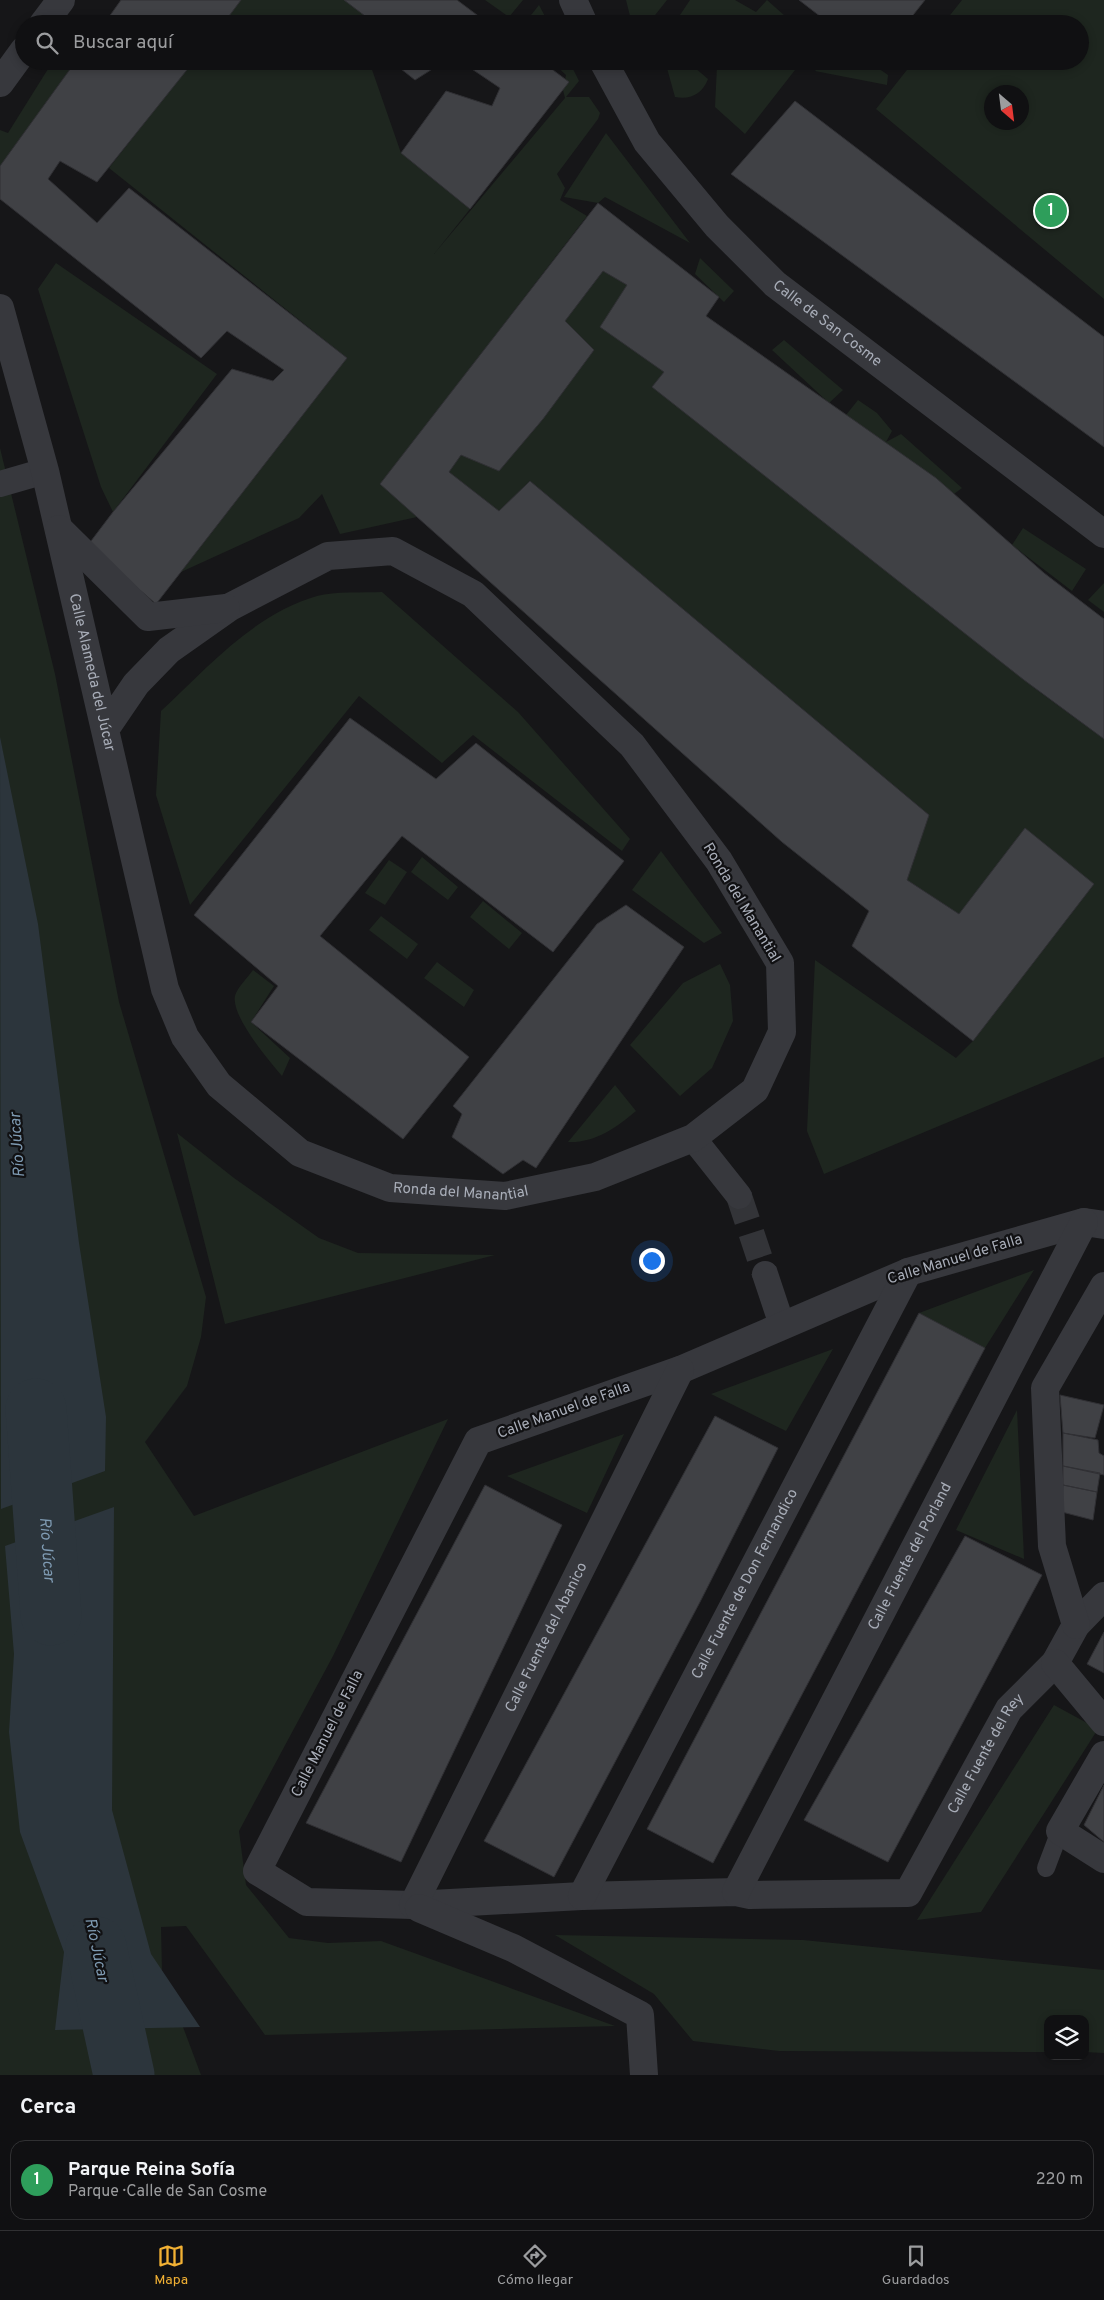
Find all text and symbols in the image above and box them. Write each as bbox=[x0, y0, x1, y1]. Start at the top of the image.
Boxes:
search box bbox=[15, 15, 1089, 70]
icon: search bbox=[33, 29, 61, 57]
text: Buscar aquí bbox=[73, 31, 173, 55]
north arrow bbox=[984, 85, 1029, 130]
pin: 1 bbox=[1035, 192, 1067, 230]
street label: Calle de San Cosme bbox=[769, 276, 886, 371]
street label: Calle Alameda del Júcar bbox=[64, 592, 119, 754]
street label: Ronda del Manantial bbox=[698, 840, 784, 966]
water label: Río Júcar bbox=[6, 1110, 30, 1178]
street label: Ronda del Manantial bbox=[392, 1179, 530, 1206]
street label: Calle Manuel de Falla bbox=[885, 1230, 1025, 1290]
your location bbox=[639, 1248, 665, 1274]
street label: Calle Manuel de Falla bbox=[495, 1378, 633, 1444]
street label: Calle Fuente del Porland bbox=[864, 1480, 956, 1634]
street label: Calle Fuente de Don Fernandico bbox=[687, 1486, 803, 1682]
water label: Río Júcar bbox=[34, 1516, 59, 1585]
street label: Calle Fuente del Abanico bbox=[501, 1559, 592, 1716]
street label: Calle Manuel de Falla bbox=[288, 1667, 368, 1801]
street label: Calle Fuente del Rey bbox=[944, 1690, 1028, 1817]
water label: Río Júcar bbox=[79, 1916, 113, 1986]
map controls bbox=[1044, 2015, 1089, 2060]
button: layers bbox=[1044, 2015, 1089, 2060]
text: Cerca bbox=[20, 2094, 76, 2121]
text: Parque Reina Sofía bbox=[68, 2158, 235, 2182]
text: 1 bbox=[34, 2170, 40, 2190]
text: 220 m bbox=[1036, 2170, 1083, 2190]
text: Parque · Calle de San Cosme bbox=[68, 2182, 267, 2202]
tab: Mapa bbox=[154, 2242, 188, 2289]
tab: Cómo llegar bbox=[497, 2242, 573, 2289]
tab: Guardados bbox=[882, 2242, 950, 2289]

